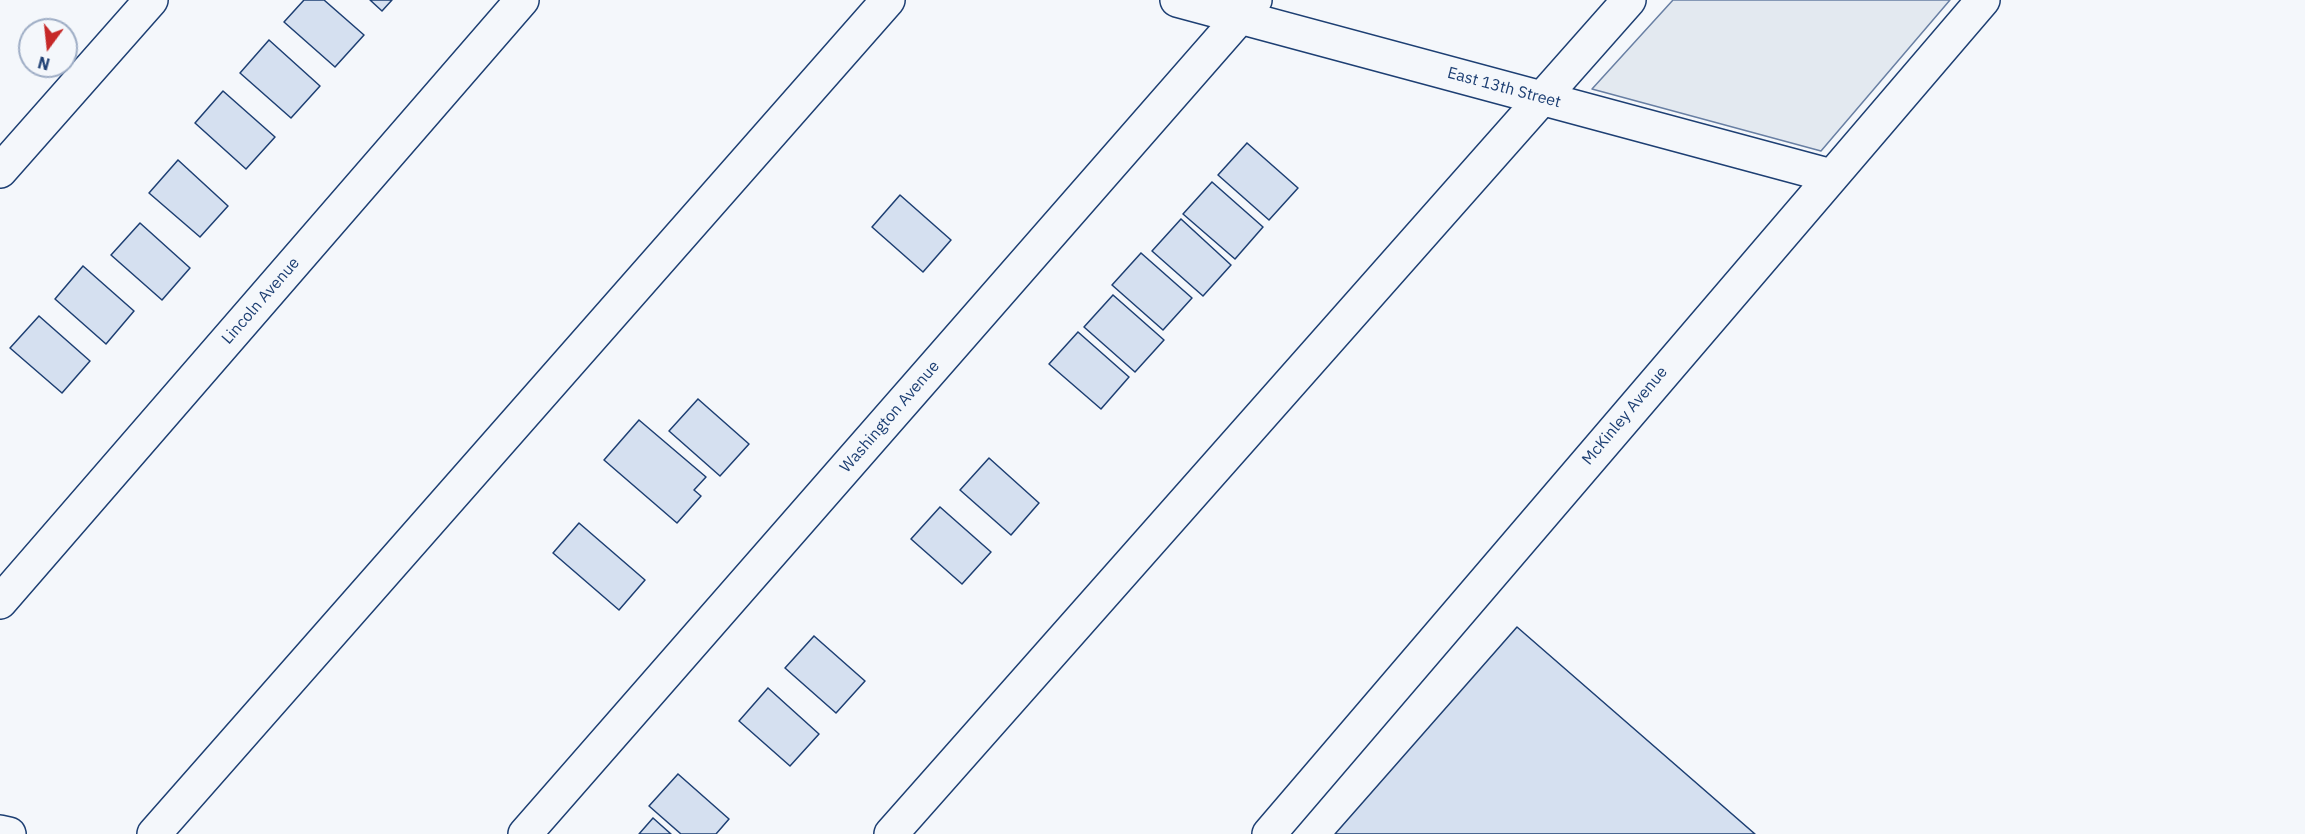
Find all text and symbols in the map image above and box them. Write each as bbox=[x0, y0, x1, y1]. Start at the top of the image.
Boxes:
north arrow bbox=[18, 18, 78, 78]
text: N bbox=[36, 52, 52, 75]
street label: East 13th Street bbox=[1445, 64, 1563, 112]
street label: Lincoln Avenue bbox=[218, 254, 304, 348]
street label: Washington Avenue bbox=[836, 357, 944, 477]
street label: McKinley Avenue bbox=[1578, 363, 1672, 469]

